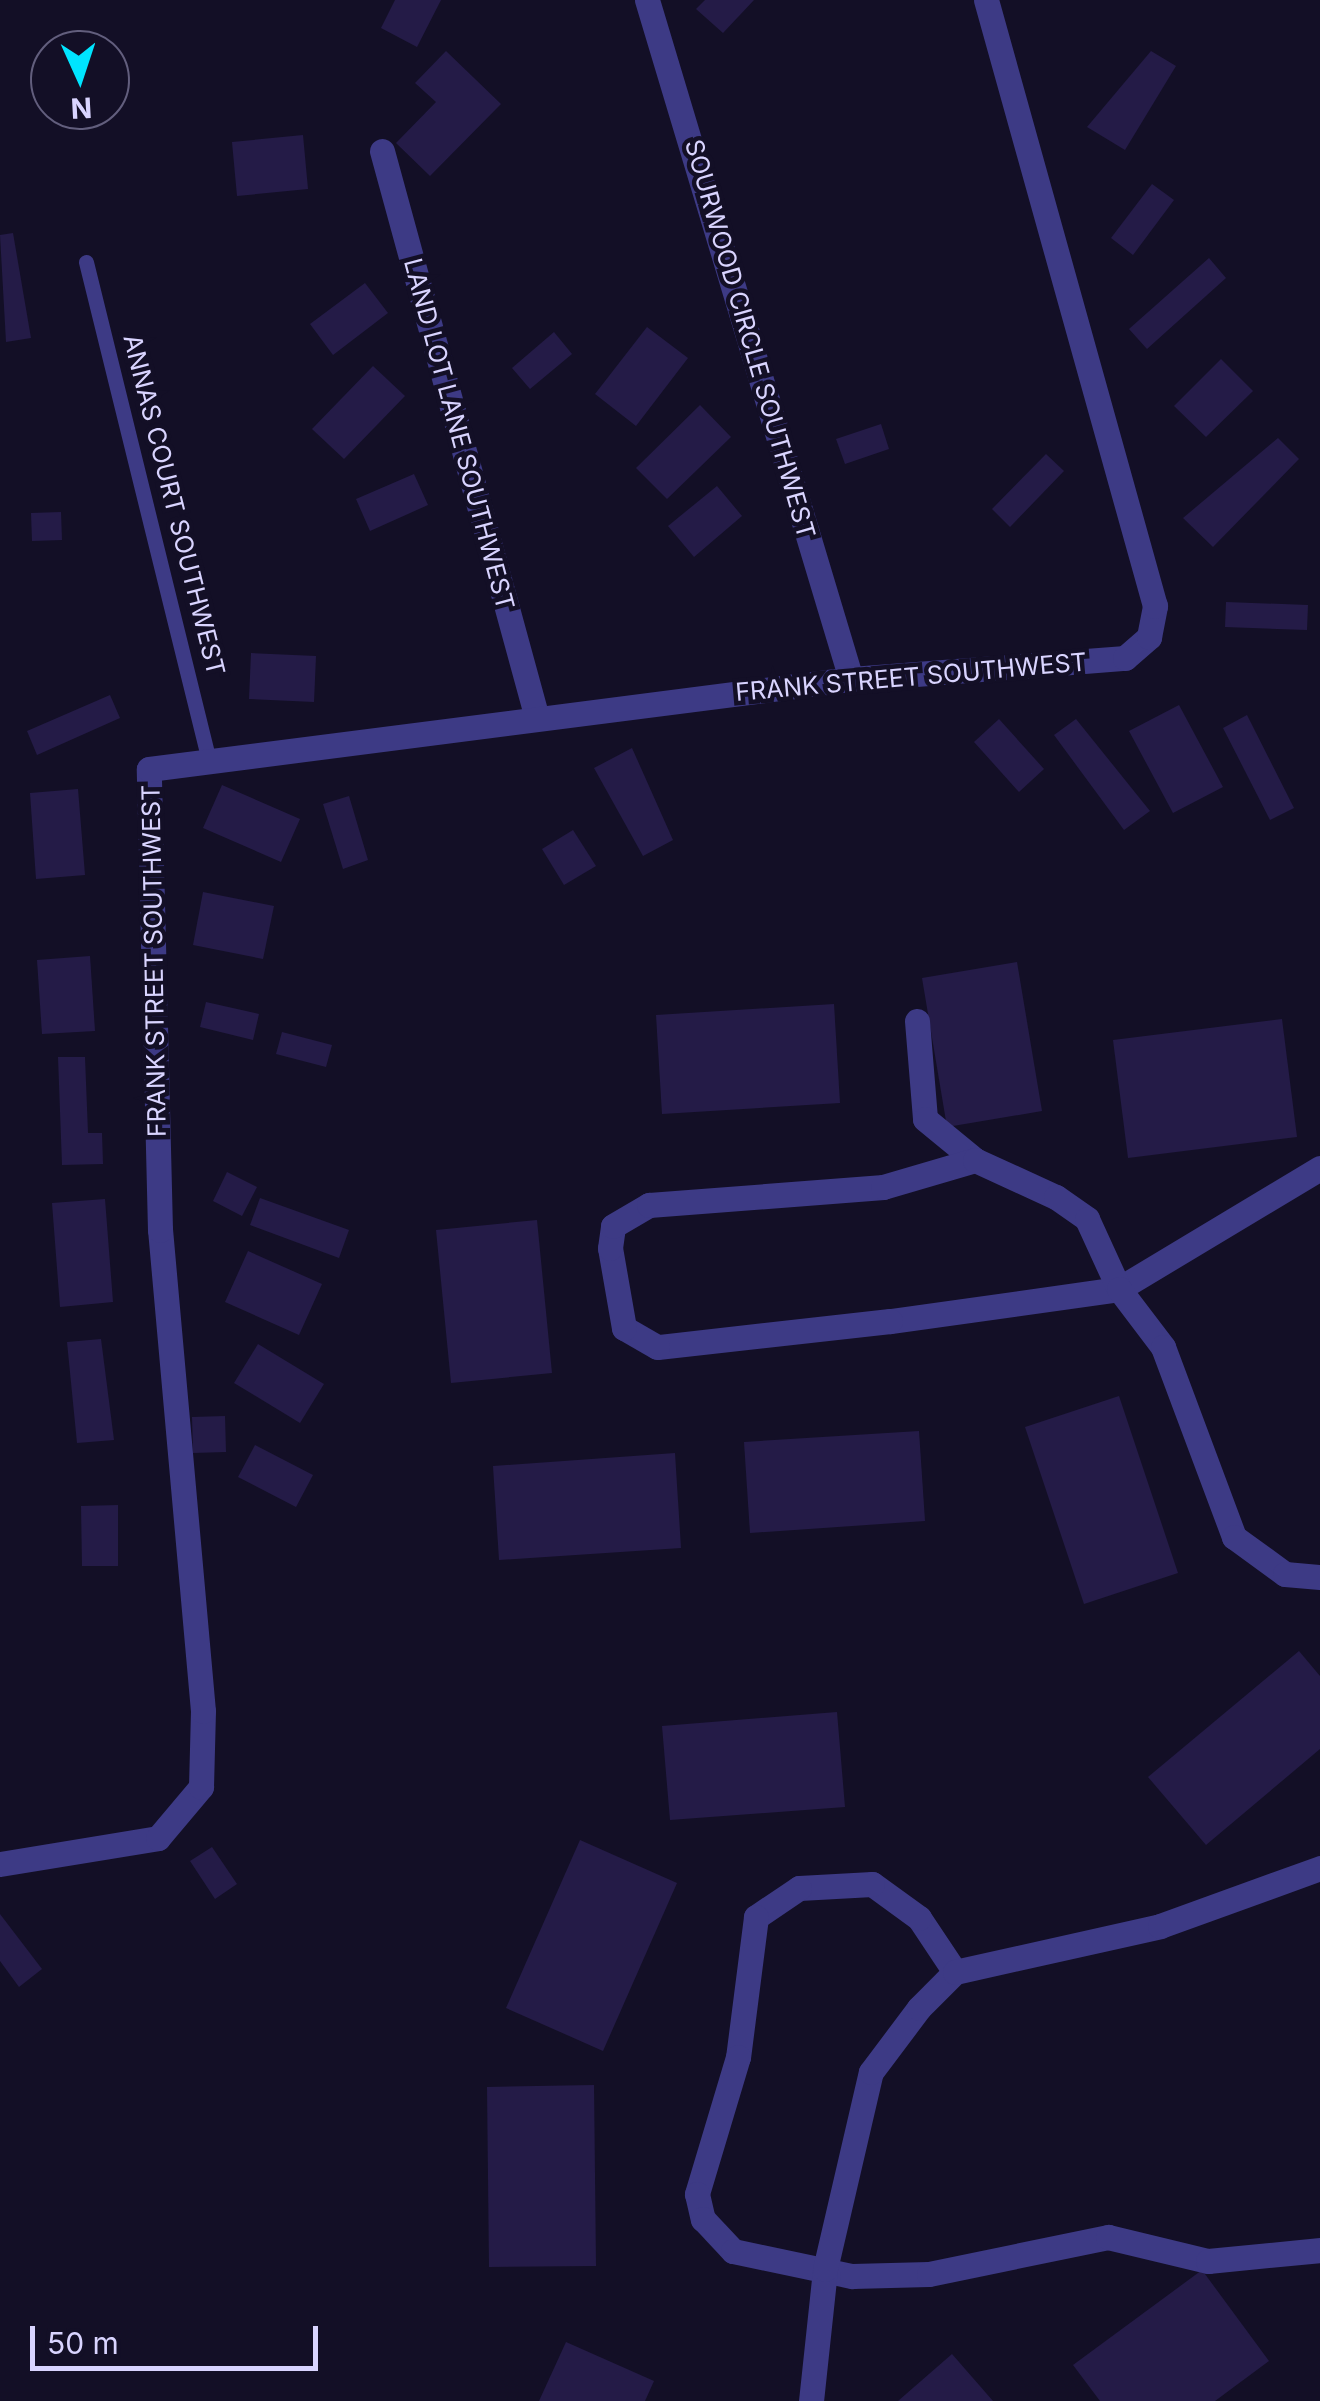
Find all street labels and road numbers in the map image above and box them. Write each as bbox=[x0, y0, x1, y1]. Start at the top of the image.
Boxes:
street label: SOURWOOD CIRCLE SOUTHWEST bbox=[679, 136, 821, 542]
street label: LAND LOT LANE SOUTHWEST bbox=[398, 255, 520, 613]
street label: ANNAS COURT SOUTHWEST bbox=[117, 331, 231, 679]
street label: FRANK STREET SOUTHWEST bbox=[734, 647, 1088, 707]
street label: FRANK STREET SOUTHWEST bbox=[136, 784, 172, 1138]

